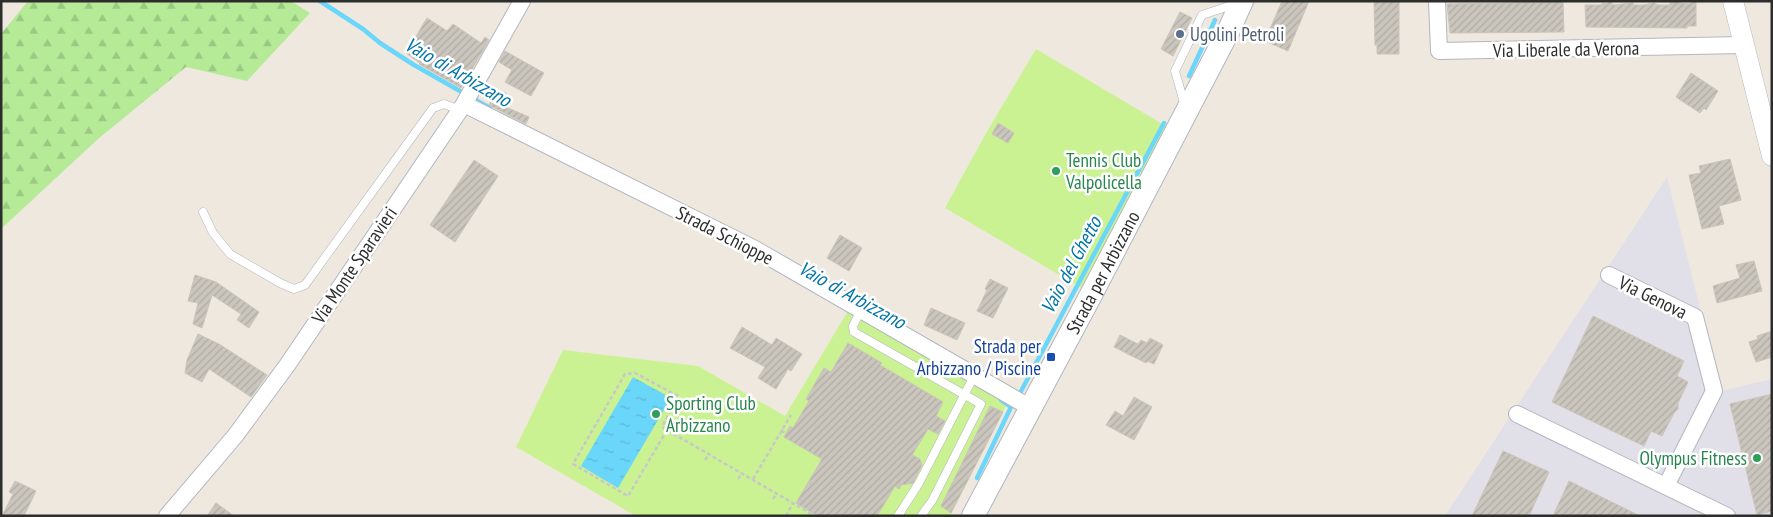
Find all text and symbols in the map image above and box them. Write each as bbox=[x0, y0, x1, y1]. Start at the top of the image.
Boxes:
place label: Ugolini Petroli bbox=[1190, 22, 1284, 46]
marker: Ugolini Petroli bbox=[1174, 28, 1186, 40]
water label: Vaio di Arbizzano bbox=[400, 31, 517, 113]
street label: Via Liberale da Verona bbox=[1492, 36, 1639, 62]
place label: Tennis Club Valpolicella bbox=[1065, 148, 1142, 194]
marker: Tennis Club Valpolicella bbox=[1050, 165, 1062, 177]
street label: Strada Schioppe bbox=[672, 200, 778, 270]
street label: Via Monte Sparavieri bbox=[306, 202, 402, 329]
street label: Strada per Arbizzano bbox=[1060, 207, 1145, 338]
water label: Vaio del Ghetto bbox=[1035, 211, 1108, 318]
water label: Vaio di Arbizzano bbox=[794, 255, 911, 336]
street label: Via Genova bbox=[1614, 270, 1691, 324]
place label: Strada per Arbizzano / Piscine bbox=[917, 334, 1042, 380]
marker: Strada per Arbizzano / Piscine bbox=[1045, 351, 1057, 363]
place label: Sporting Club Arbizzano bbox=[666, 391, 756, 437]
marker: Sporting Club Arbizzano bbox=[650, 408, 662, 420]
place label: Olympus Fitness bbox=[1639, 446, 1747, 470]
marker: Olympus Fitness bbox=[1751, 452, 1763, 464]

